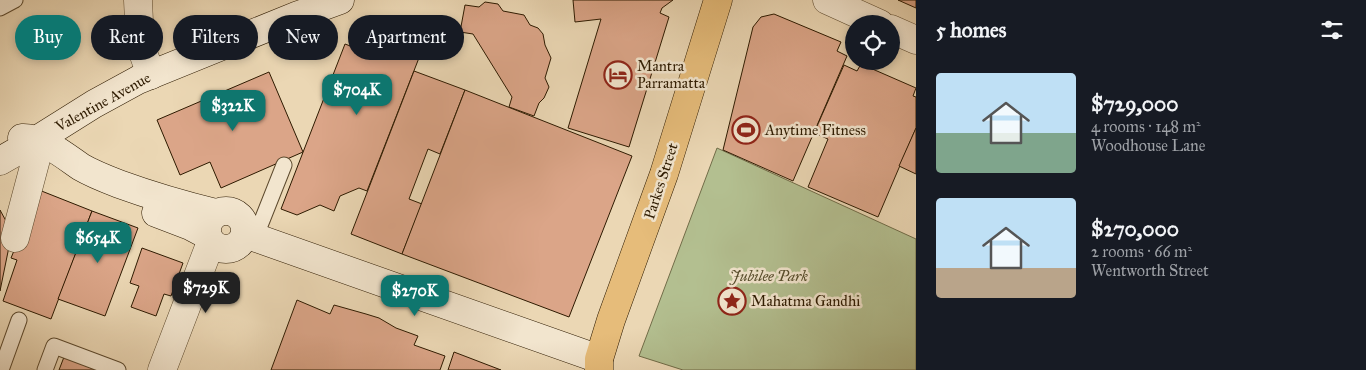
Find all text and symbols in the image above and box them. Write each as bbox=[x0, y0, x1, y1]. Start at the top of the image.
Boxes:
chip: Buy bbox=[15, 15, 81, 60]
chip: Rent bbox=[91, 15, 163, 60]
chip: Filters bbox=[173, 15, 258, 60]
chip: New bbox=[268, 15, 338, 60]
chip: Apartment bbox=[348, 15, 464, 60]
map controls bbox=[845, 15, 900, 70]
button: locate bbox=[845, 15, 900, 70]
icon: filters bbox=[1318, 16, 1346, 44]
text: 5 homes bbox=[936, 17, 1007, 43]
place label: Mantra Parramatta bbox=[637, 57, 706, 92]
hotel icon: Mantra Parramatta bbox=[603, 60, 633, 90]
street label: Valentine Avenue bbox=[51, 68, 154, 136]
pin: $704K bbox=[322, 74, 392, 116]
text: $704K bbox=[333, 80, 381, 99]
pin: $322K bbox=[198, 90, 268, 132]
text: $729,000 bbox=[1091, 91, 1179, 117]
icon: home bbox=[976, 93, 1036, 153]
text: $322K bbox=[211, 96, 255, 115]
sports icon: Anytime Fitness bbox=[731, 115, 761, 145]
text: 4 rooms · 148 m² bbox=[1091, 117, 1201, 136]
place label: Anytime Fitness bbox=[764, 121, 866, 139]
text: Woodhouse Lane bbox=[1091, 136, 1205, 155]
street label: Parkes Street bbox=[640, 140, 682, 221]
text: $270,000 bbox=[1091, 216, 1179, 242]
icon: home bbox=[976, 218, 1036, 278]
pin: $654K bbox=[63, 222, 133, 264]
text: $654K bbox=[75, 228, 121, 247]
text: 2 rooms · 66 m² bbox=[1091, 242, 1192, 261]
text: Wentworth Street bbox=[1091, 261, 1209, 280]
park label: Jubilee Park bbox=[729, 267, 808, 285]
pin: $729K bbox=[171, 272, 241, 314]
pin: $270K bbox=[380, 274, 450, 317]
text: $729K bbox=[183, 278, 229, 297]
text: $270K bbox=[392, 281, 438, 300]
place icon: Mahatma Gandhi bbox=[717, 286, 747, 316]
place label: Mahatma Gandhi bbox=[751, 292, 860, 310]

